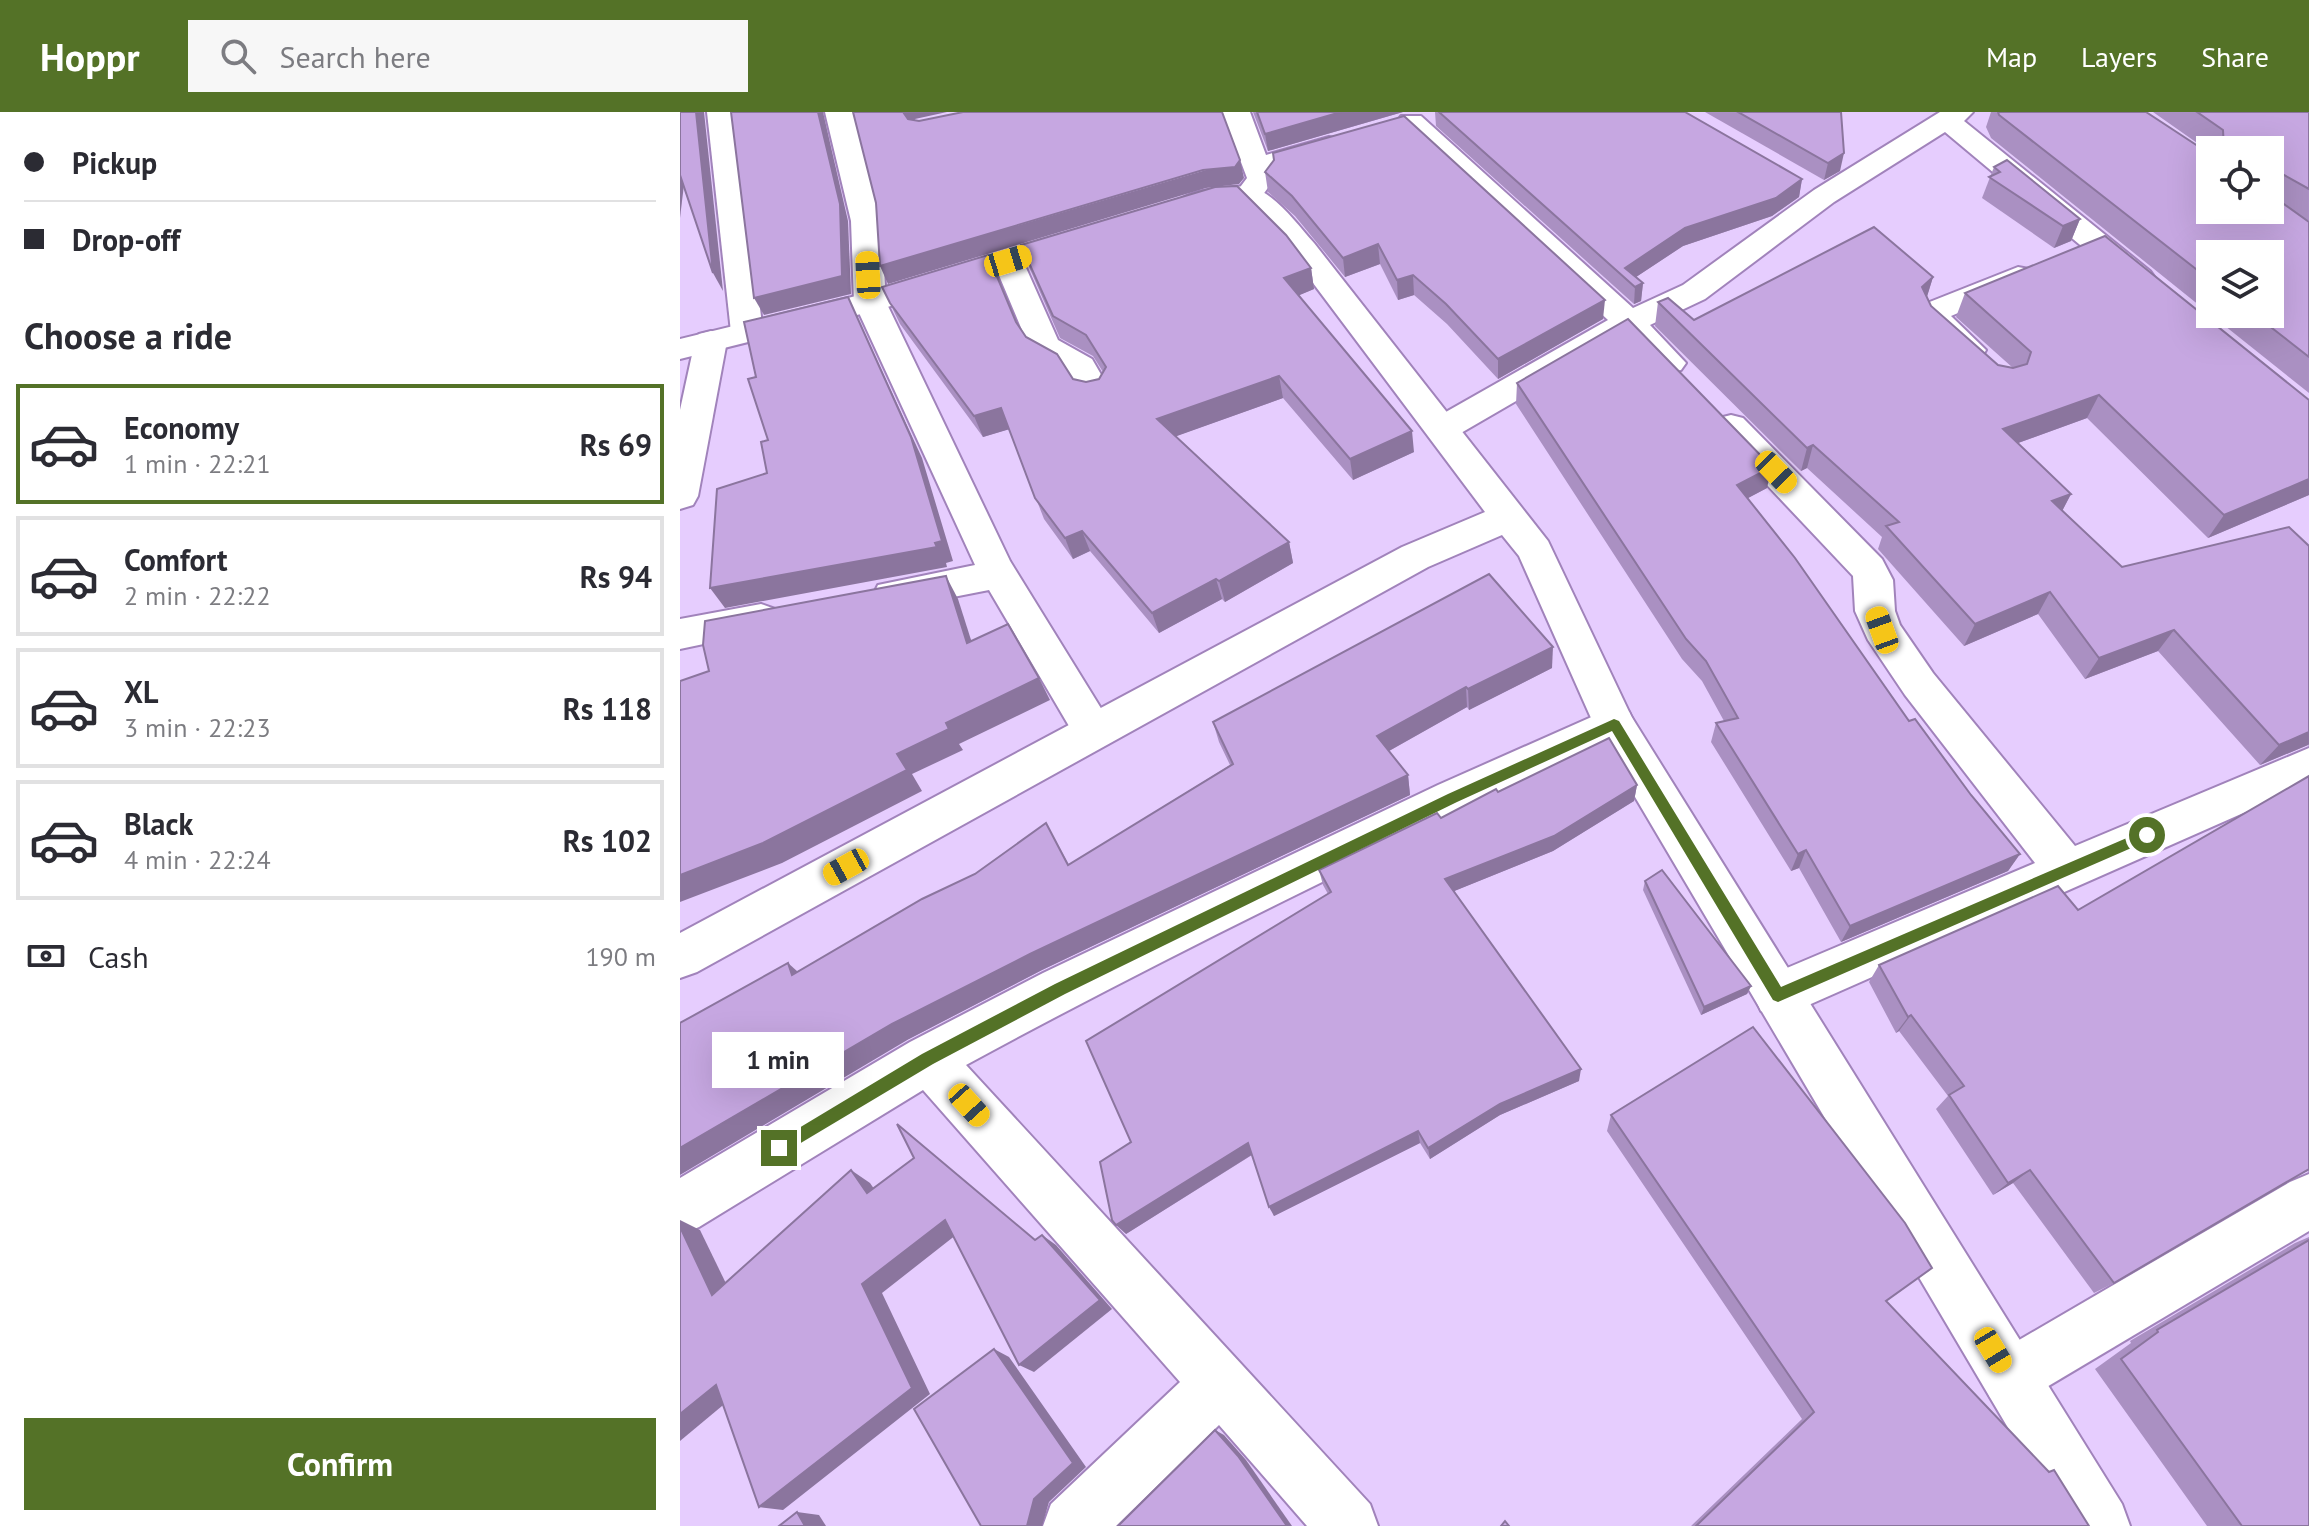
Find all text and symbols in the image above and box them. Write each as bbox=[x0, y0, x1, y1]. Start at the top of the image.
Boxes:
search box bbox=[188, 20, 748, 92]
text: Hoppr bbox=[40, 32, 140, 81]
icon: search bbox=[216, 34, 260, 78]
text: Search here bbox=[280, 37, 431, 76]
text: Map bbox=[1986, 38, 2037, 75]
text: Layers bbox=[2081, 38, 2157, 75]
text: Share bbox=[2201, 38, 2269, 75]
map controls bbox=[2196, 136, 2284, 328]
button: locate bbox=[2196, 136, 2284, 224]
text: Pickup bbox=[72, 143, 157, 182]
text: Drop-off bbox=[72, 220, 180, 259]
button: layers bbox=[2196, 240, 2284, 328]
car bbox=[982, 243, 1034, 279]
car bbox=[855, 250, 881, 300]
text: Choose a ride bbox=[24, 312, 232, 359]
icon: car bbox=[28, 408, 100, 480]
text: Economy bbox=[124, 408, 239, 447]
text: Rs 69 bbox=[580, 425, 652, 464]
car bbox=[1751, 446, 1801, 498]
text: 1 min · 22:21 bbox=[124, 447, 271, 480]
icon: car bbox=[28, 540, 100, 612]
text: Comfort bbox=[124, 540, 227, 579]
text: Rs 94 bbox=[580, 557, 652, 596]
text: 2 min · 22:22 bbox=[124, 579, 271, 612]
car bbox=[1863, 603, 1901, 657]
icon: car bbox=[28, 672, 100, 744]
text: XL bbox=[124, 672, 158, 711]
text: Rs 118 bbox=[563, 689, 652, 728]
text: 3 min · 22:23 bbox=[124, 711, 271, 744]
icon: car bbox=[28, 804, 100, 876]
text: Black bbox=[124, 804, 193, 843]
route start bbox=[2129, 817, 2165, 853]
text: Rs 102 bbox=[563, 821, 652, 860]
text: 4 min · 22:24 bbox=[124, 843, 271, 876]
car bbox=[819, 845, 873, 889]
icon: cash bbox=[24, 934, 68, 978]
text: Cash bbox=[88, 937, 149, 976]
text: 190 m bbox=[585, 940, 656, 973]
callout: 1 min bbox=[713, 1032, 845, 1088]
text: 1 min bbox=[746, 1043, 810, 1076]
car bbox=[944, 1079, 994, 1131]
route end bbox=[761, 1130, 797, 1166]
car bbox=[1970, 1323, 2016, 1377]
button: Confirm bbox=[24, 1418, 656, 1510]

